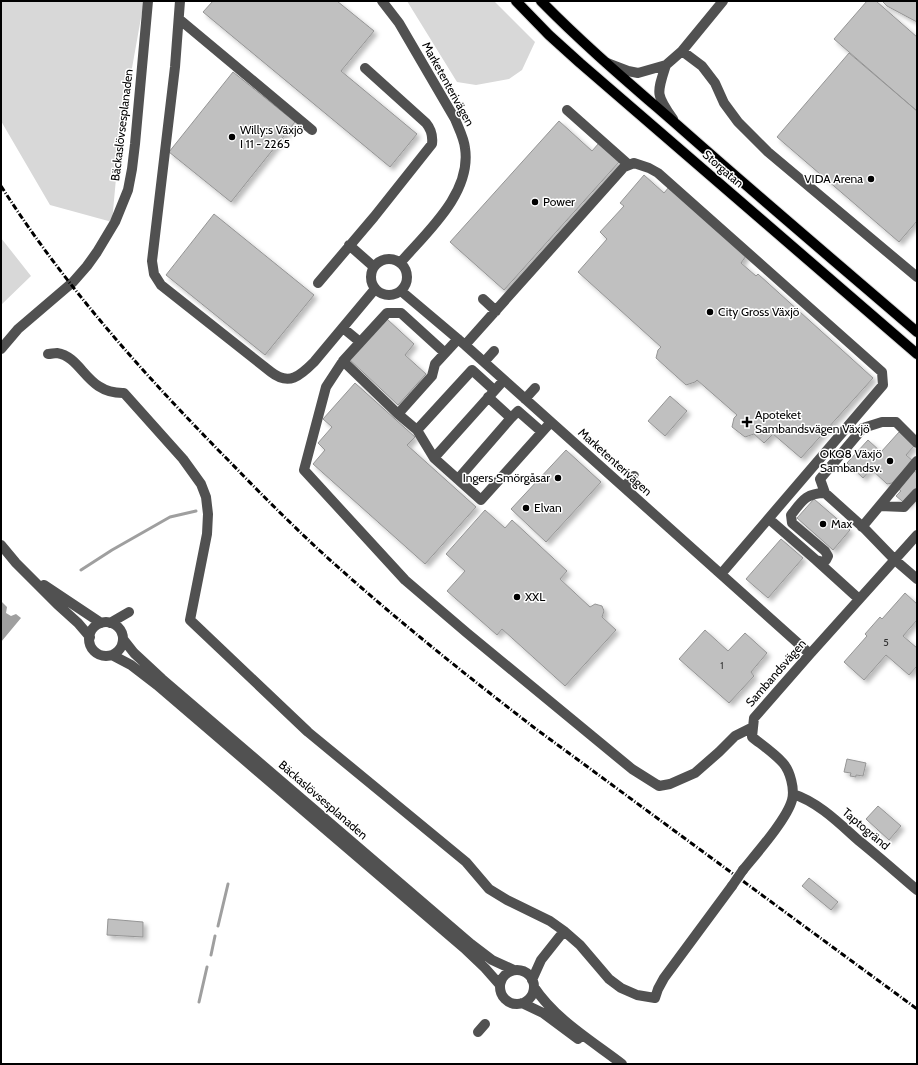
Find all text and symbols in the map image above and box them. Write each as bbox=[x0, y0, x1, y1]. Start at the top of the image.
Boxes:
street label: Marketenterivägen bbox=[419, 39, 478, 129]
street label: Bäckaslövsesplanaden bbox=[107, 68, 136, 182]
place label: Willy:s Växjö I 11 - 2265 bbox=[240, 122, 303, 151]
marker: Willy:s Växjö I 11 - 2265 bbox=[227, 132, 237, 142]
street label: Storgatan bbox=[700, 147, 747, 191]
place label: VIDA Arena bbox=[804, 171, 863, 186]
marker: VIDA Arena bbox=[866, 174, 876, 184]
place label: Power bbox=[543, 194, 575, 209]
marker: Power bbox=[530, 197, 540, 207]
place label: City Gross Växjö bbox=[718, 304, 800, 319]
marker: City Gross Växjö bbox=[705, 307, 715, 317]
place label: Apoteket Sambandsvägen Växjö bbox=[755, 407, 870, 436]
marker: Apoteket Sambandsvägen Växjö bbox=[742, 417, 752, 427]
street label: Marketenterivägen bbox=[575, 425, 656, 499]
place label: OKQ8 Växjö Sambandsv. bbox=[820, 446, 882, 475]
marker: OKQ8 Växjö Sambandsv. bbox=[885, 456, 895, 466]
place label: Ingers Smörgåsar bbox=[463, 470, 550, 485]
marker: Ingers Smörgåsar bbox=[553, 473, 563, 483]
place label: Elvan bbox=[534, 500, 562, 515]
marker: Elvan bbox=[521, 503, 531, 513]
place label: Max bbox=[831, 516, 852, 531]
marker: Max bbox=[818, 519, 828, 529]
place label: XXL bbox=[525, 589, 545, 604]
marker: XXL bbox=[512, 592, 522, 602]
street label: Sambandsvägen bbox=[742, 636, 809, 709]
house number: 5 bbox=[883, 636, 889, 649]
house number: 1 bbox=[720, 659, 724, 672]
street label: Bäckaslövsesplanaden bbox=[276, 757, 371, 842]
street label: Taptogränd bbox=[840, 804, 893, 853]

